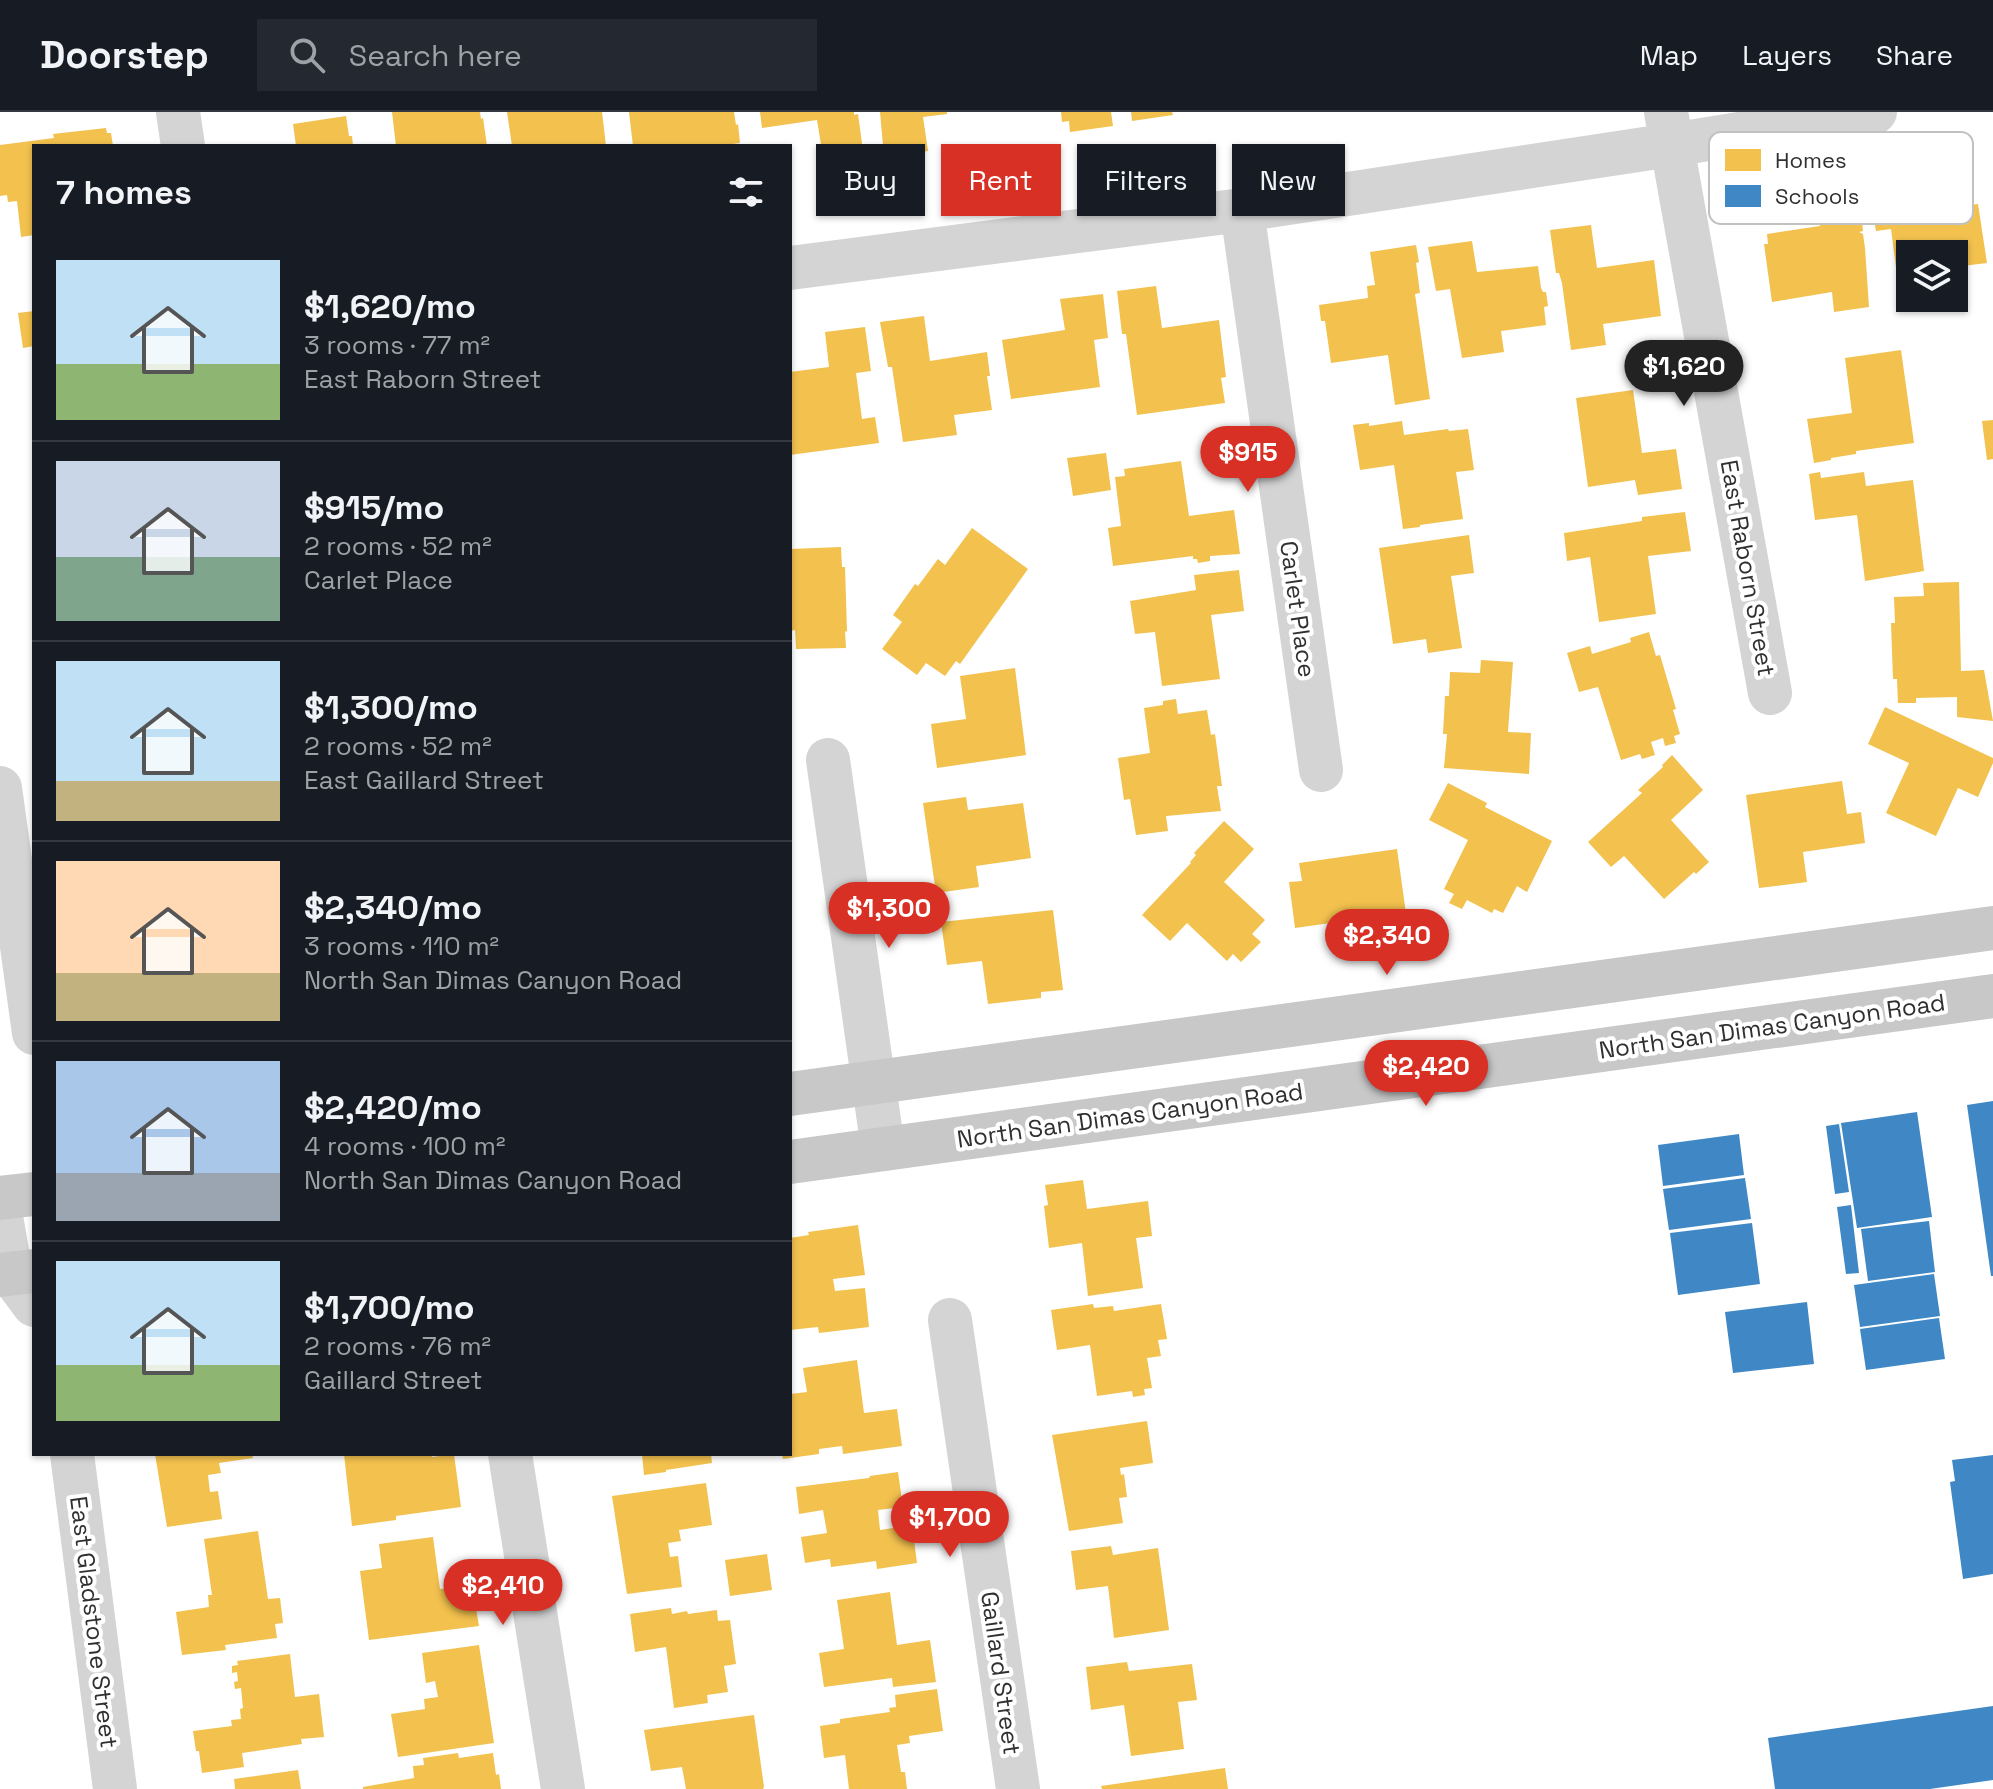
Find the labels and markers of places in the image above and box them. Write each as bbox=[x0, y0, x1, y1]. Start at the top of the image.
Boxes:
pin: $1,620 bbox=[1619, 340, 1749, 408]
pin: $915 bbox=[1201, 426, 1295, 494]
pin: $1,300 bbox=[824, 882, 954, 950]
pin: $2,340 bbox=[1322, 909, 1452, 977]
pin: $2,420 bbox=[1361, 1040, 1491, 1108]
pin: $1,700 bbox=[885, 1491, 1015, 1559]
pin: $2,410 bbox=[438, 1559, 568, 1627]

